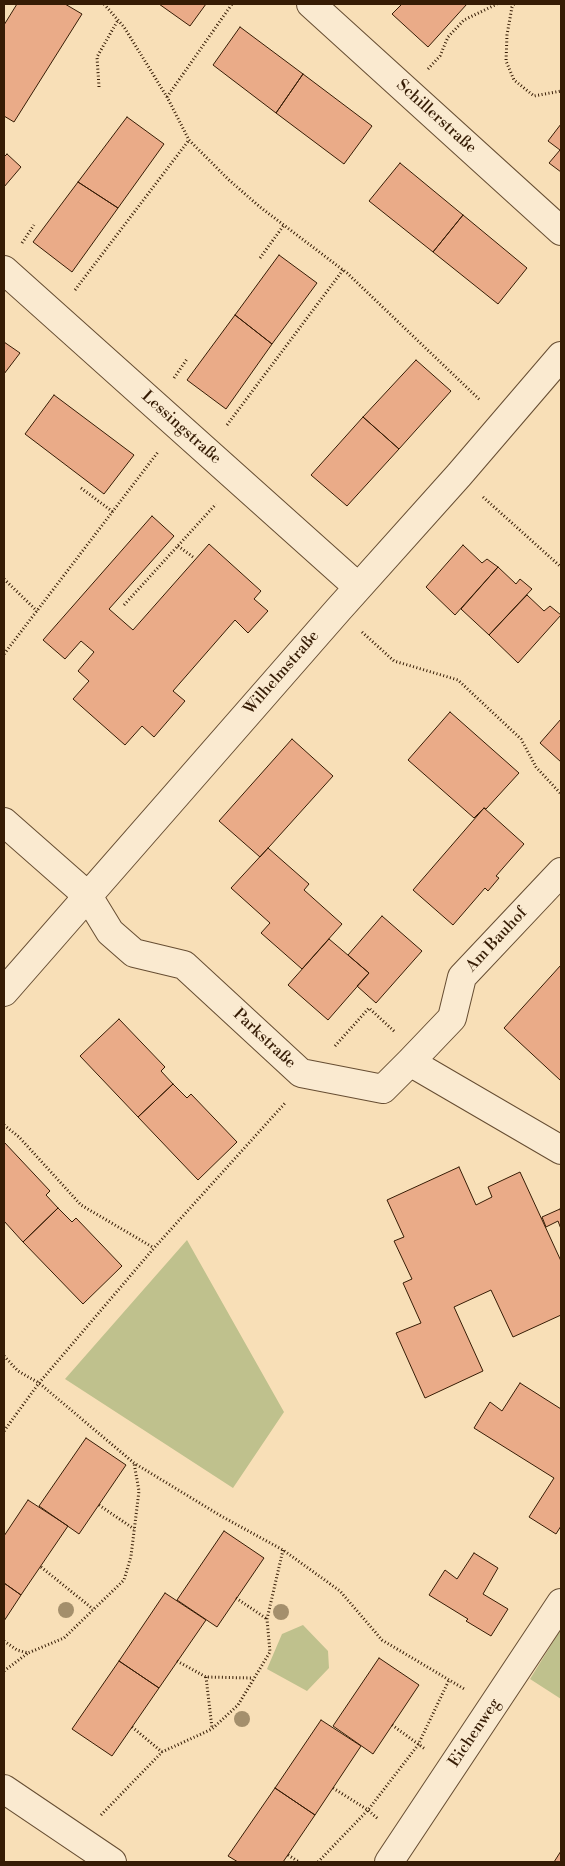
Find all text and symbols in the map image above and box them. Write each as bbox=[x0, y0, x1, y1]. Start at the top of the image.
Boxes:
street label: Schillerstraße bbox=[392, 76, 480, 158]
street label: Lessingstraße bbox=[137, 387, 225, 469]
street label: Wilhelmstraße bbox=[240, 627, 324, 719]
street label: Am Bauhof bbox=[462, 904, 532, 976]
street label: Parkstraße bbox=[229, 1005, 299, 1073]
street label: Eichenweg bbox=[445, 1695, 505, 1771]

